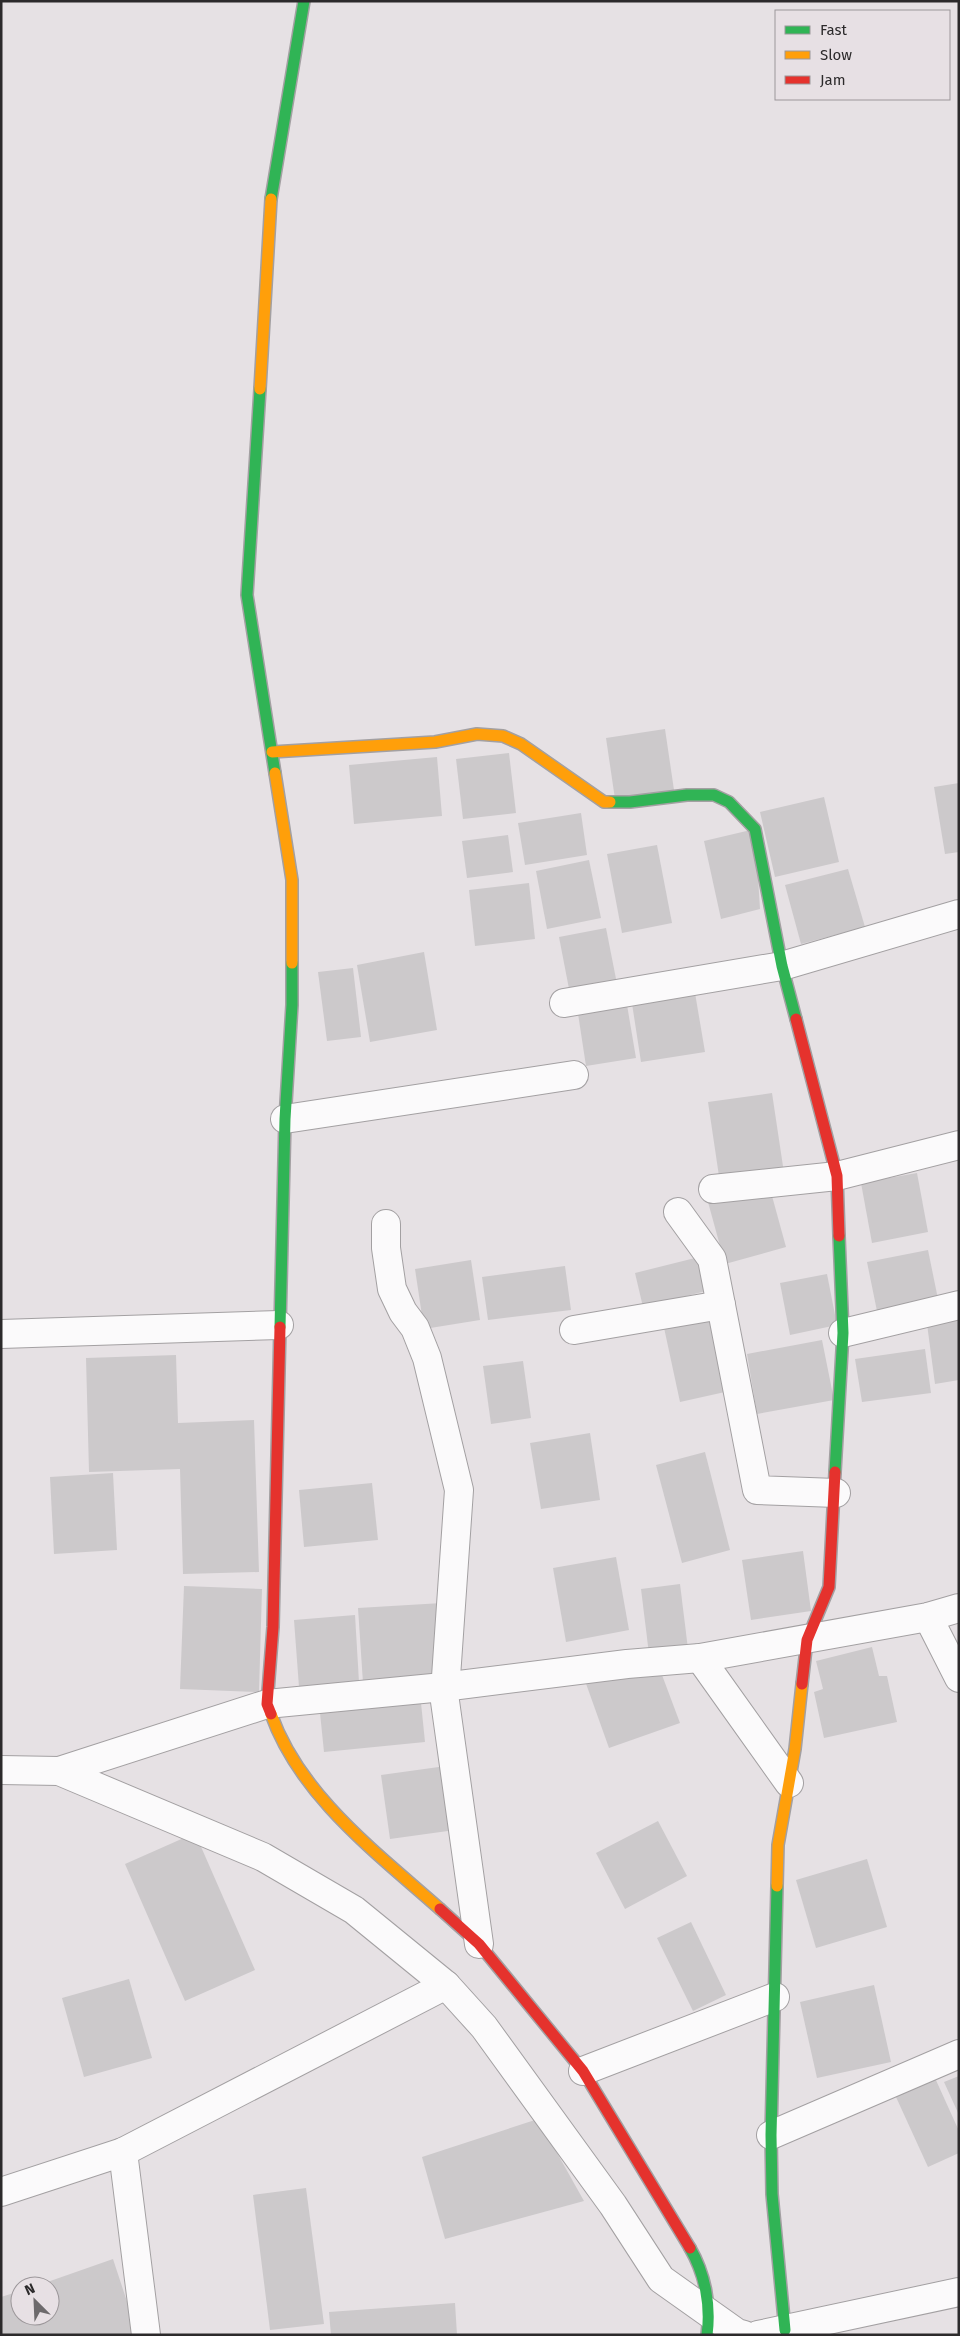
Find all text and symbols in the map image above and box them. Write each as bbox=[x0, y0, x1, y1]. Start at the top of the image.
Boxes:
legend bbox=[775, 10, 950, 100]
text: Fast bbox=[820, 21, 847, 39]
text: Slow bbox=[820, 46, 852, 64]
text: Jam bbox=[820, 71, 846, 89]
north arrow bbox=[10, 2276, 60, 2326]
text: N bbox=[22, 2280, 38, 2299]

